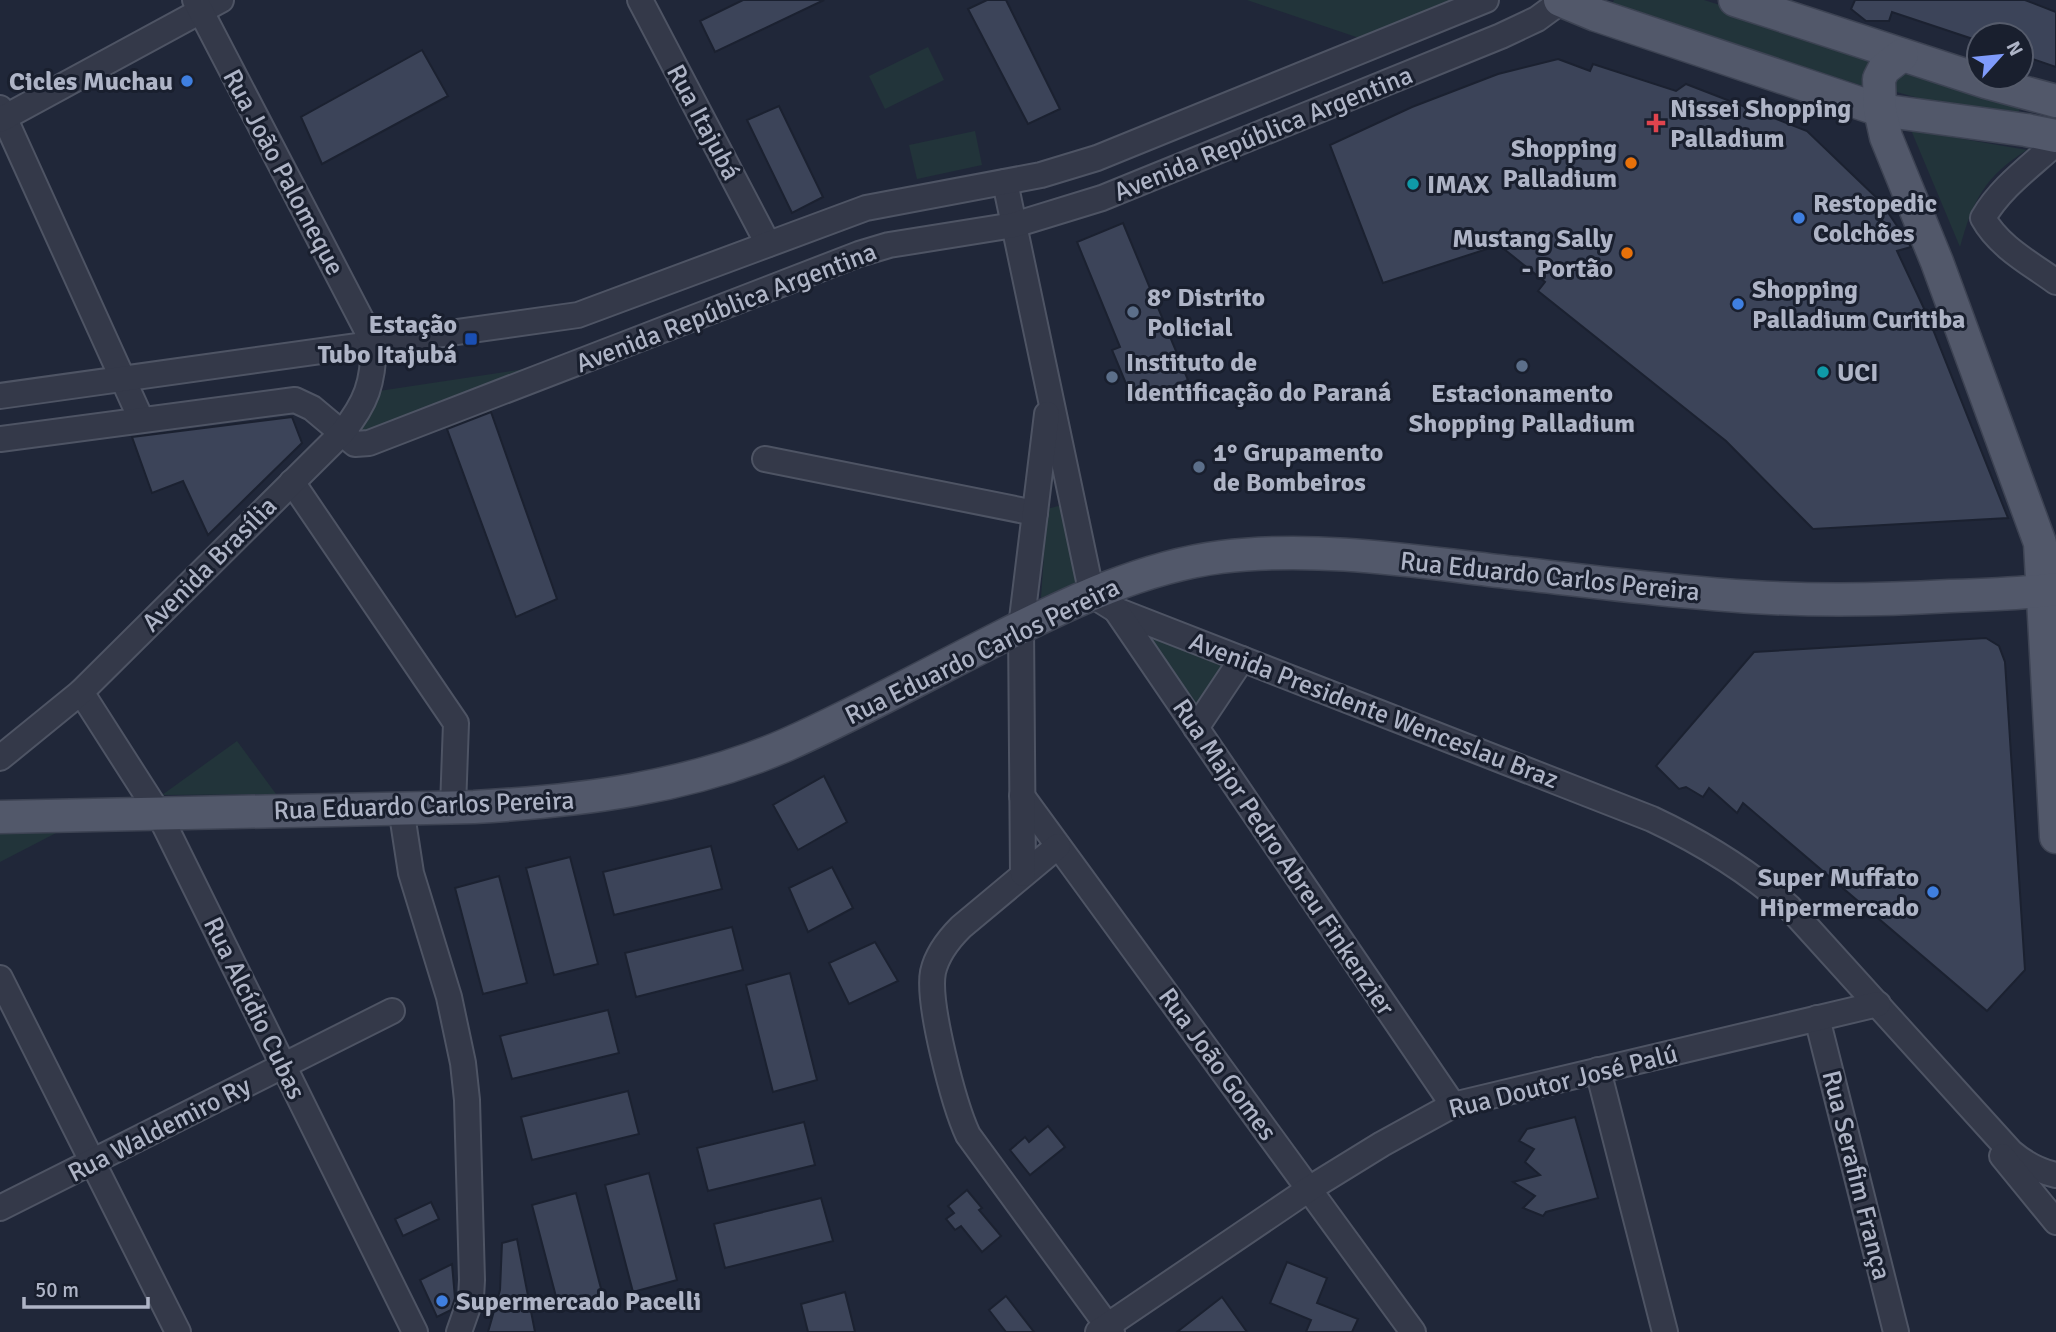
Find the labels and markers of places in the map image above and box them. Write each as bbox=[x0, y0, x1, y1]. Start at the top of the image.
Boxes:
place label: Cicles Muchau bbox=[9, 66, 173, 98]
marker: Cicles Muchau bbox=[179, 73, 195, 89]
place label: Nissei Shopping Palladium bbox=[1670, 93, 1851, 155]
marker: Nissei Shopping Palladium bbox=[1648, 115, 1664, 131]
place label: Shopping Palladium bbox=[1503, 133, 1617, 195]
marker: Shopping Palladium bbox=[1623, 155, 1639, 171]
place label: IMAX bbox=[1427, 169, 1489, 201]
marker: IMAX bbox=[1405, 176, 1421, 192]
place label: Restopedic Colchões bbox=[1813, 188, 1937, 250]
marker: Restopedic Colchões bbox=[1791, 210, 1807, 226]
place label: Mustang Sally - Portão bbox=[1452, 223, 1613, 285]
marker: Mustang Sally - Portão bbox=[1619, 245, 1635, 261]
place label: Shopping Palladium Curitiba bbox=[1752, 274, 1965, 336]
place label: 8° Distrito Policial bbox=[1147, 282, 1265, 344]
marker: Shopping Palladium Curitiba bbox=[1730, 296, 1746, 312]
marker: 8° Distrito Policial bbox=[1125, 304, 1141, 320]
place label: Estação Tubo Itajubá bbox=[318, 309, 457, 371]
marker: Estação Tubo Itajubá bbox=[463, 331, 479, 347]
place label: Instituto de Identificação do Paraná bbox=[1126, 347, 1391, 409]
place label: UCI bbox=[1837, 357, 1878, 389]
marker: Estacionamento Shopping Palladium bbox=[1514, 358, 1530, 374]
marker: UCI bbox=[1815, 364, 1831, 380]
marker: Instituto de Identificação do Paraná bbox=[1104, 369, 1120, 385]
place label: Estacionamento Shopping Palladium bbox=[1409, 378, 1635, 440]
place label: 1° Grupamento de Bombeiros bbox=[1213, 437, 1383, 499]
marker: 1° Grupamento de Bombeiros bbox=[1191, 459, 1207, 475]
place label: Super Muffato Hipermercado bbox=[1758, 862, 1919, 924]
marker: Super Muffato Hipermercado bbox=[1925, 884, 1941, 900]
place label: Supermercado Pacelli bbox=[456, 1286, 701, 1318]
marker: Supermercado Pacelli bbox=[434, 1293, 450, 1309]

